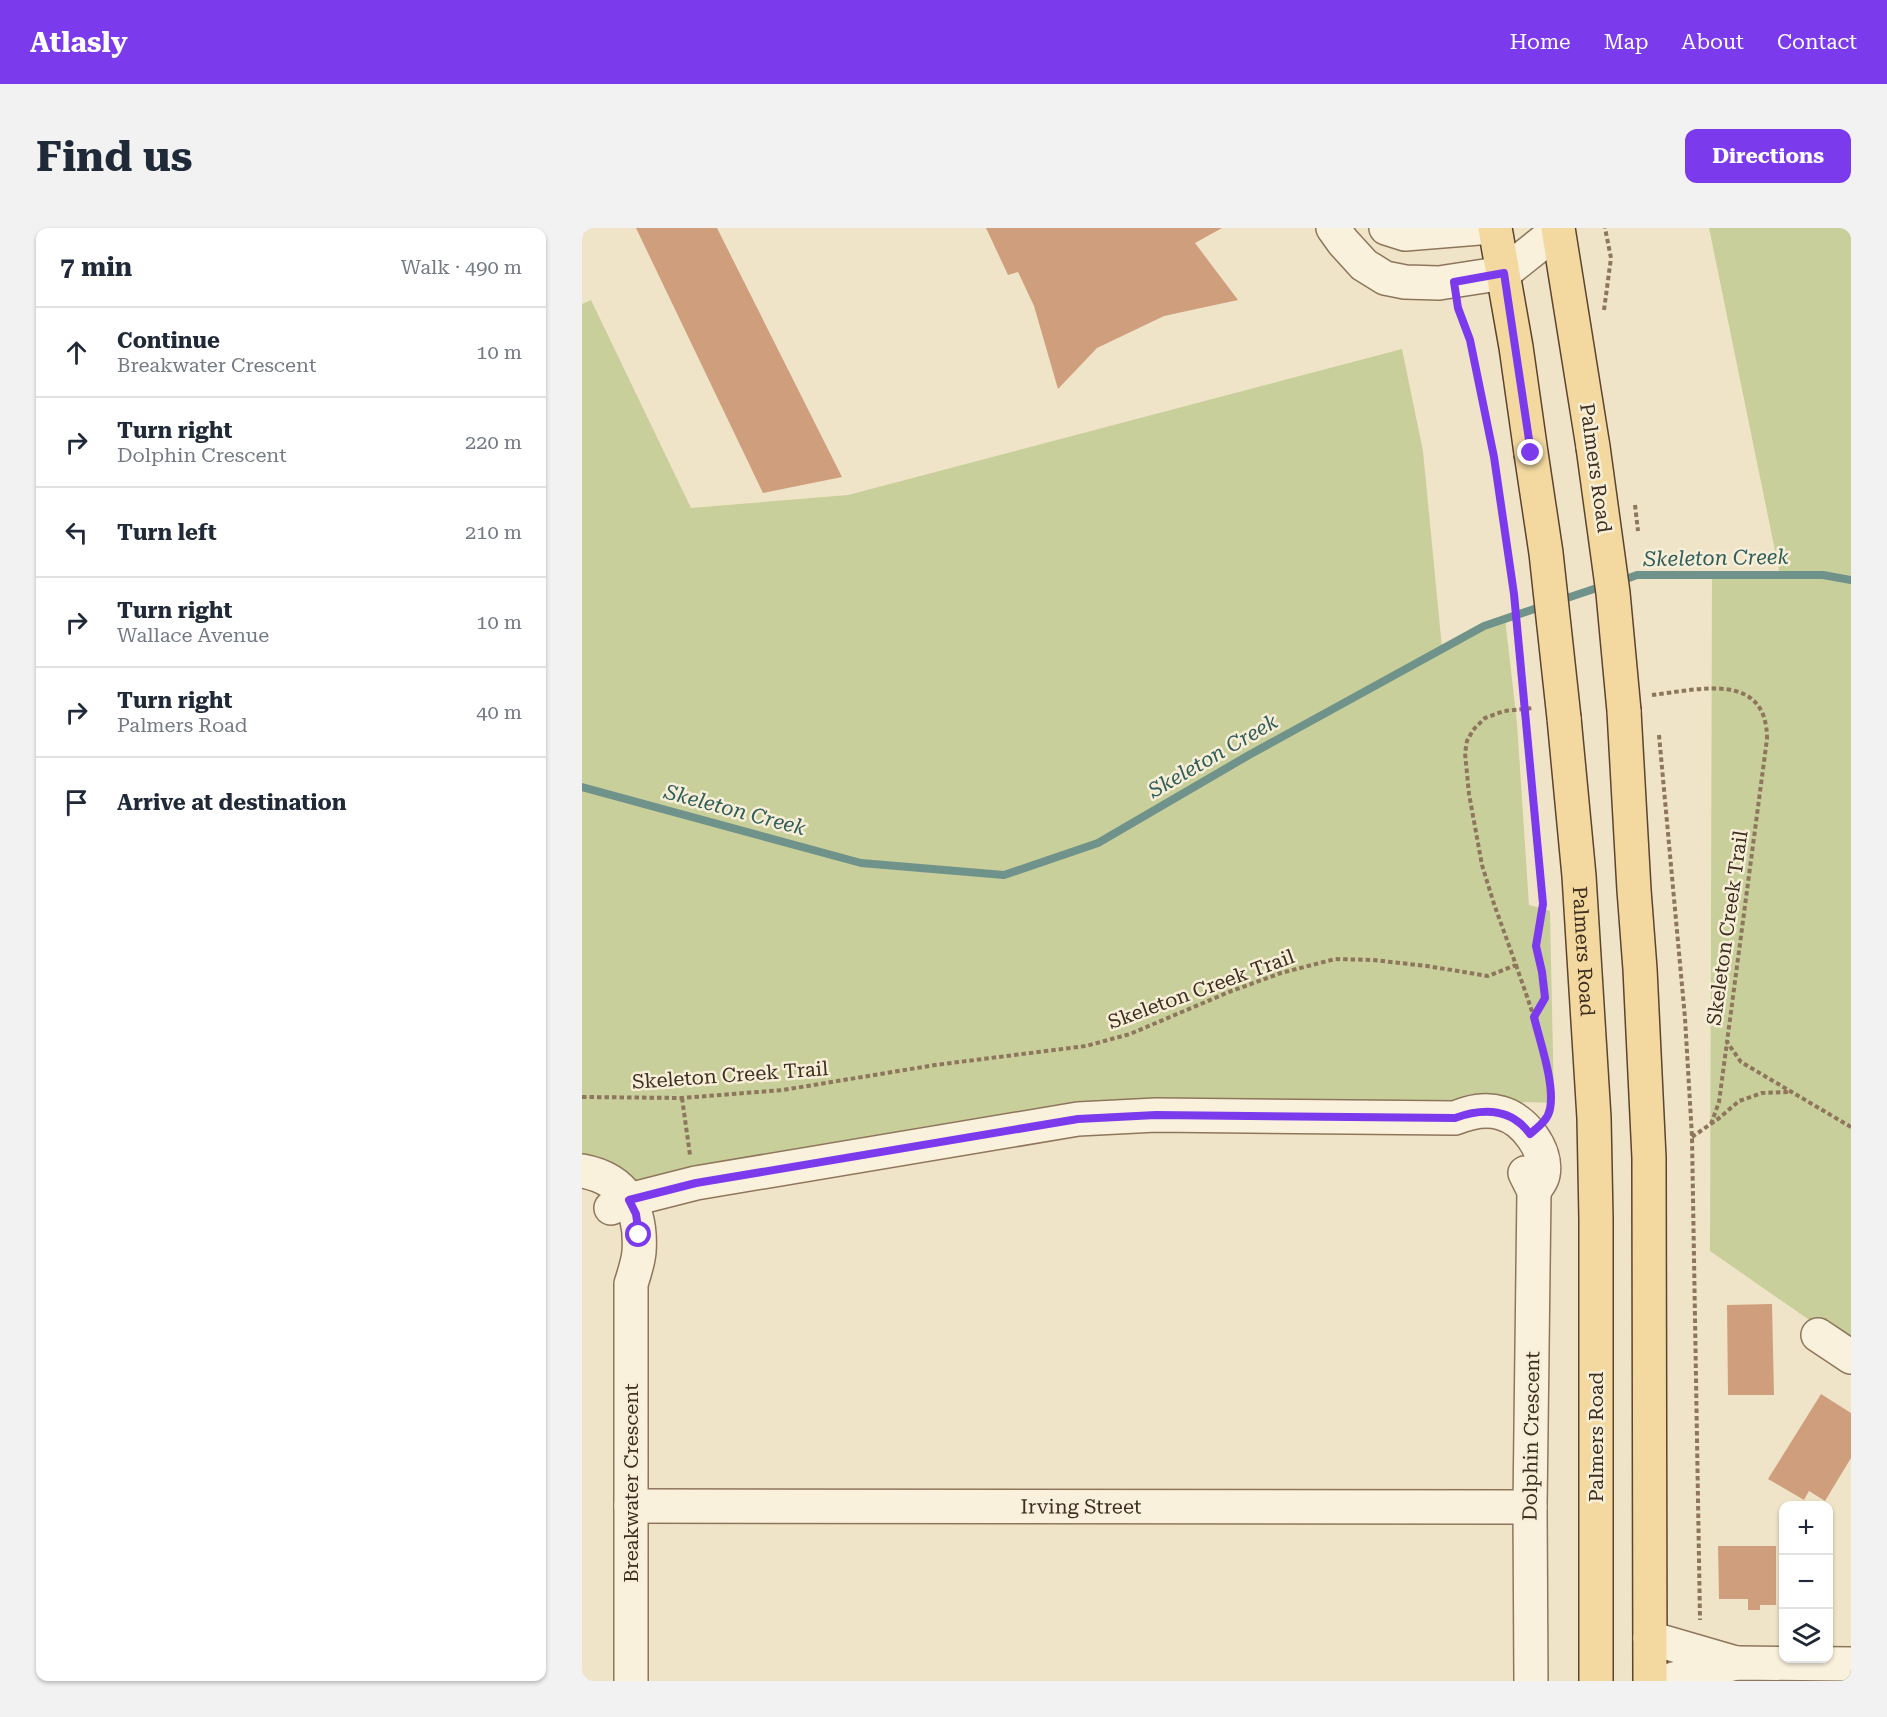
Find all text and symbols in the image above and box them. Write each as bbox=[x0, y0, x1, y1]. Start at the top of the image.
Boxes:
text: Atlasly bbox=[30, 26, 128, 59]
text: Home bbox=[1510, 30, 1571, 54]
text: Map bbox=[1604, 30, 1649, 54]
text: About bbox=[1682, 30, 1744, 54]
text: Contact bbox=[1777, 30, 1857, 54]
button: Directions bbox=[1685, 129, 1851, 183]
text: Find us bbox=[36, 132, 193, 181]
text: 7 min bbox=[60, 252, 132, 282]
text: Walk · 490 m bbox=[401, 255, 522, 279]
text: Continue bbox=[117, 328, 220, 353]
icon: ahead bbox=[60, 336, 93, 369]
text: 10 m bbox=[476, 340, 522, 364]
text: Breakwater Crescent bbox=[117, 353, 316, 377]
street label: Palmers Road bbox=[1575, 402, 1617, 534]
text: Turn right bbox=[117, 418, 232, 443]
icon: right bbox=[60, 426, 93, 459]
text: 220 m bbox=[465, 430, 522, 454]
route end bbox=[1517, 439, 1543, 465]
text: Dolphin Crescent bbox=[117, 443, 287, 467]
icon: left bbox=[60, 516, 93, 549]
text: Turn left bbox=[117, 520, 217, 545]
text: 210 m bbox=[465, 520, 522, 544]
water label: Skeleton Creek bbox=[1642, 545, 1789, 571]
text: Turn right bbox=[117, 598, 232, 623]
icon: right bbox=[60, 606, 93, 639]
text: 10 m bbox=[476, 610, 522, 634]
text: Wallace Avenue bbox=[117, 623, 269, 647]
text: Turn right bbox=[117, 688, 232, 713]
icon: right bbox=[60, 696, 93, 729]
text: 40 m bbox=[476, 700, 522, 724]
water label: Skeleton Creek bbox=[1143, 709, 1282, 803]
text: Palmers Road bbox=[117, 713, 247, 737]
water label: Skeleton Creek bbox=[661, 779, 809, 841]
icon: arrive bbox=[60, 786, 93, 819]
text: Arrive at destination bbox=[117, 790, 346, 815]
street label: Skeleton Creek Trail bbox=[1701, 829, 1753, 1027]
street label: Palmers Road bbox=[1568, 885, 1600, 1017]
street label: Skeleton Creek Trail bbox=[1105, 944, 1297, 1034]
street label: Skeleton Creek Trail bbox=[631, 1056, 829, 1094]
route start bbox=[625, 1221, 651, 1247]
street label: Dolphin Crescent bbox=[1518, 1350, 1544, 1521]
street label: Palmers Road bbox=[1584, 1372, 1608, 1502]
street label: Breakwater Crescent bbox=[619, 1383, 643, 1583]
street label: Irving Street bbox=[1021, 1494, 1142, 1519]
map controls bbox=[1779, 1501, 1833, 1663]
button: + bbox=[1779, 1501, 1833, 1555]
button: − bbox=[1779, 1555, 1833, 1609]
button: layers bbox=[1779, 1609, 1833, 1663]

